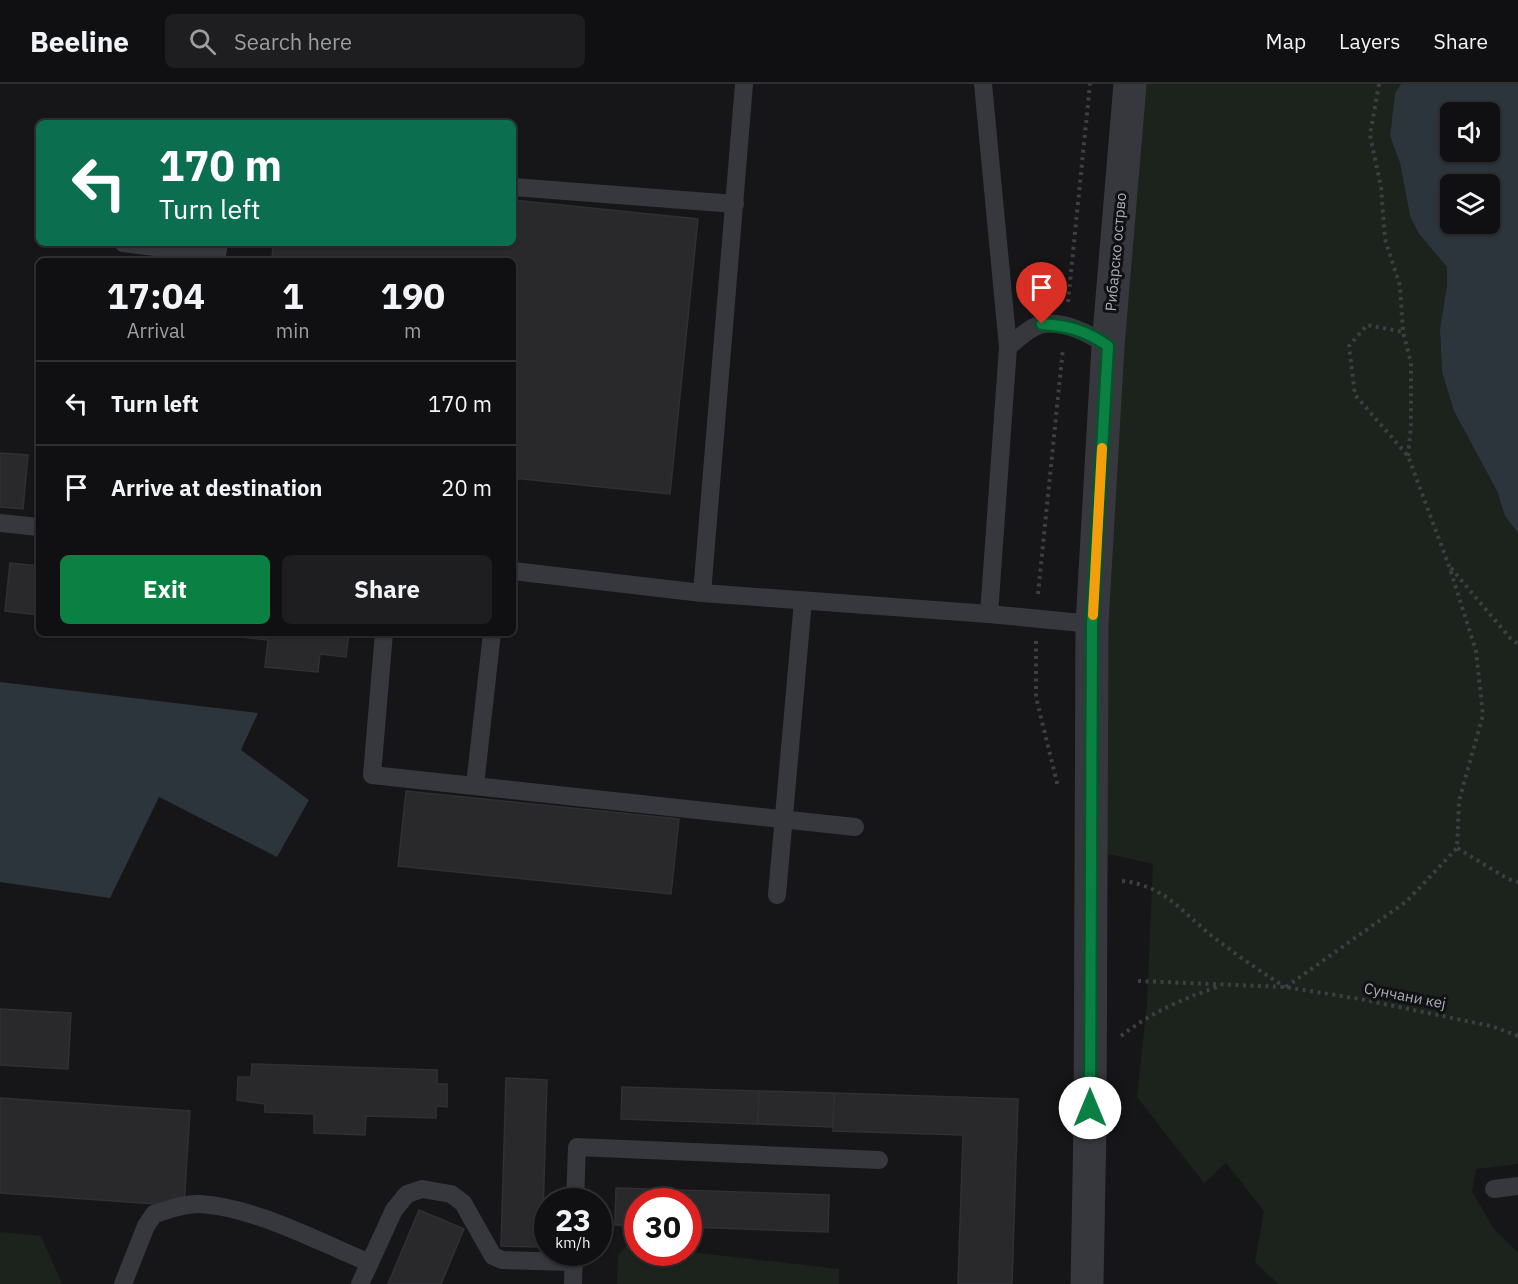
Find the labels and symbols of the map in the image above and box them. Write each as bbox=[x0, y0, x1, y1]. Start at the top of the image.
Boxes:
street label: Рибарско острво bbox=[1101, 192, 1130, 312]
pin bbox=[1016, 262, 1067, 324]
street label: Сунчани кеј bbox=[1363, 978, 1448, 1013]
position arrow bbox=[1058, 1076, 1122, 1140]
speed limit sign: 30 bbox=[624, 1188, 702, 1266]

